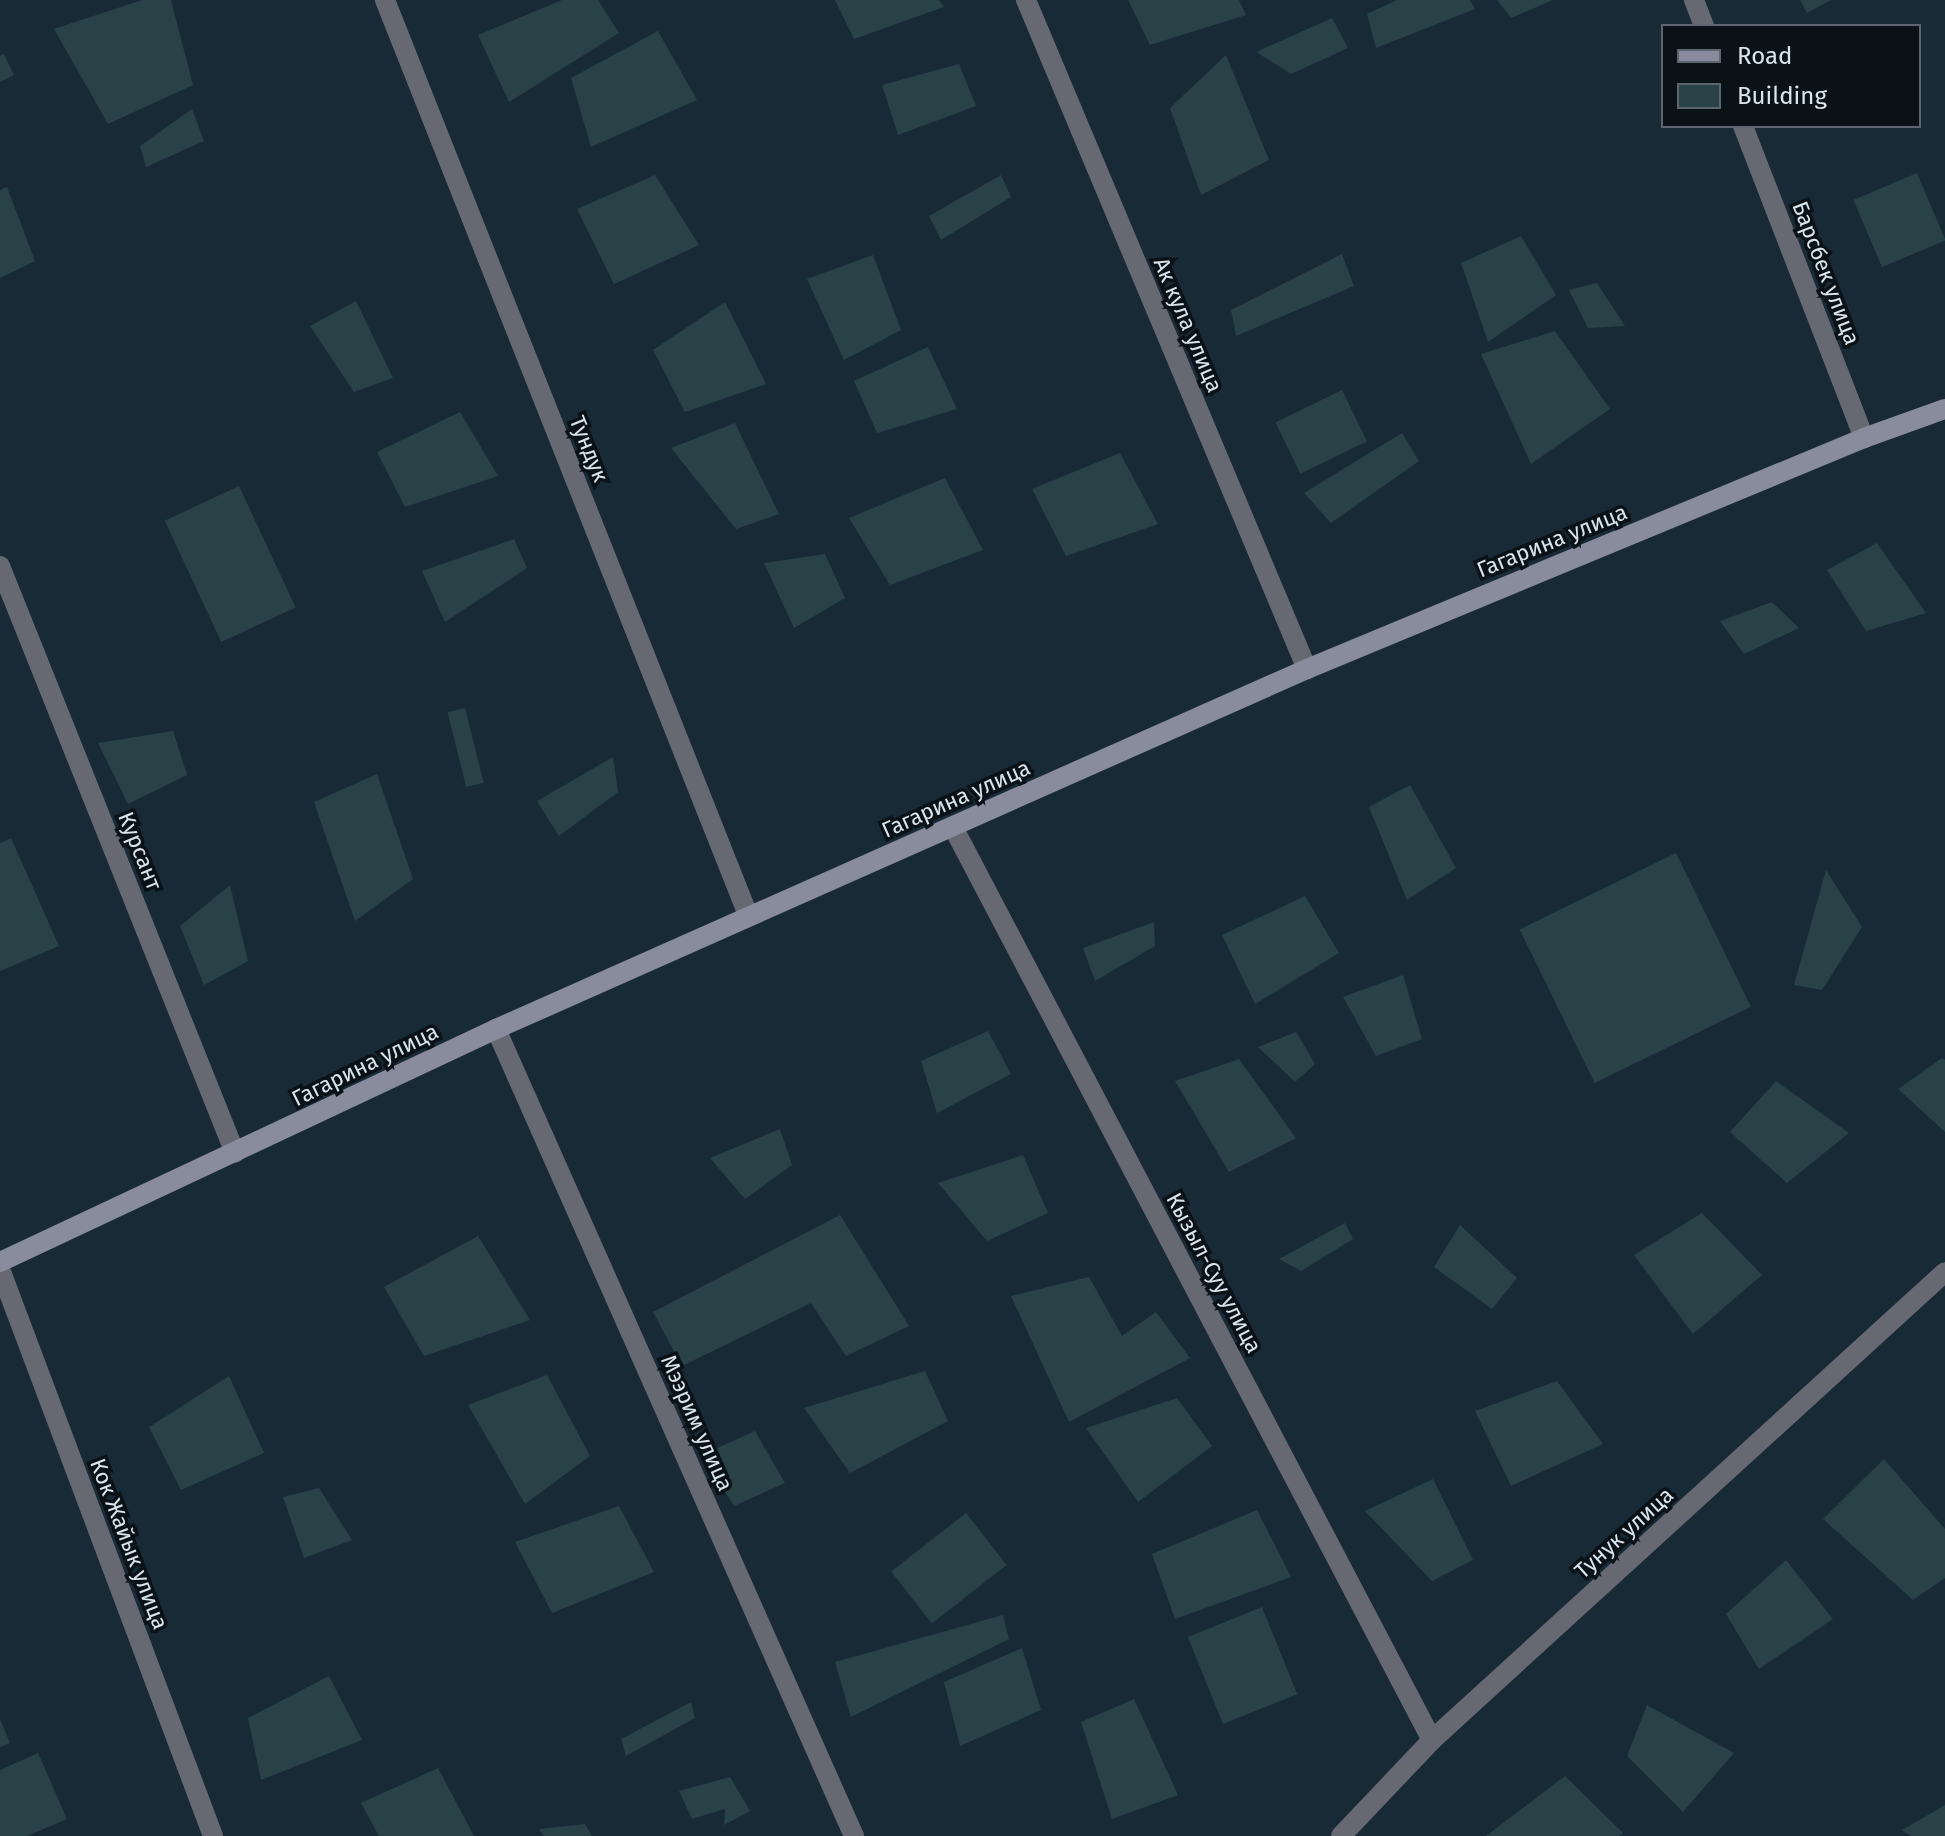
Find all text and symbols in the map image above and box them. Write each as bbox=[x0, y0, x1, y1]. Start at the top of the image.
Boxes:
legend bbox=[1661, 24, 1921, 128]
text: Road bbox=[1737, 42, 1792, 70]
text: Building bbox=[1737, 82, 1827, 110]
street label: Барсбек улица bbox=[1787, 198, 1865, 348]
street label: Ак кула улица bbox=[1148, 254, 1228, 396]
street label: Тундук bbox=[564, 412, 614, 486]
street label: Гагарина улица bbox=[1473, 499, 1631, 583]
street label: Гагарина улица bbox=[878, 754, 1034, 844]
street label: Курсант bbox=[112, 808, 168, 894]
street label: Гагарина улица bbox=[287, 1018, 443, 1112]
street label: Кызыл-Суу улица bbox=[1161, 1188, 1267, 1358]
street label: Мээрим улица bbox=[655, 1351, 739, 1495]
street label: Кок Жайык улица bbox=[84, 1455, 174, 1633]
street label: Тунук улица bbox=[1569, 1482, 1679, 1584]

